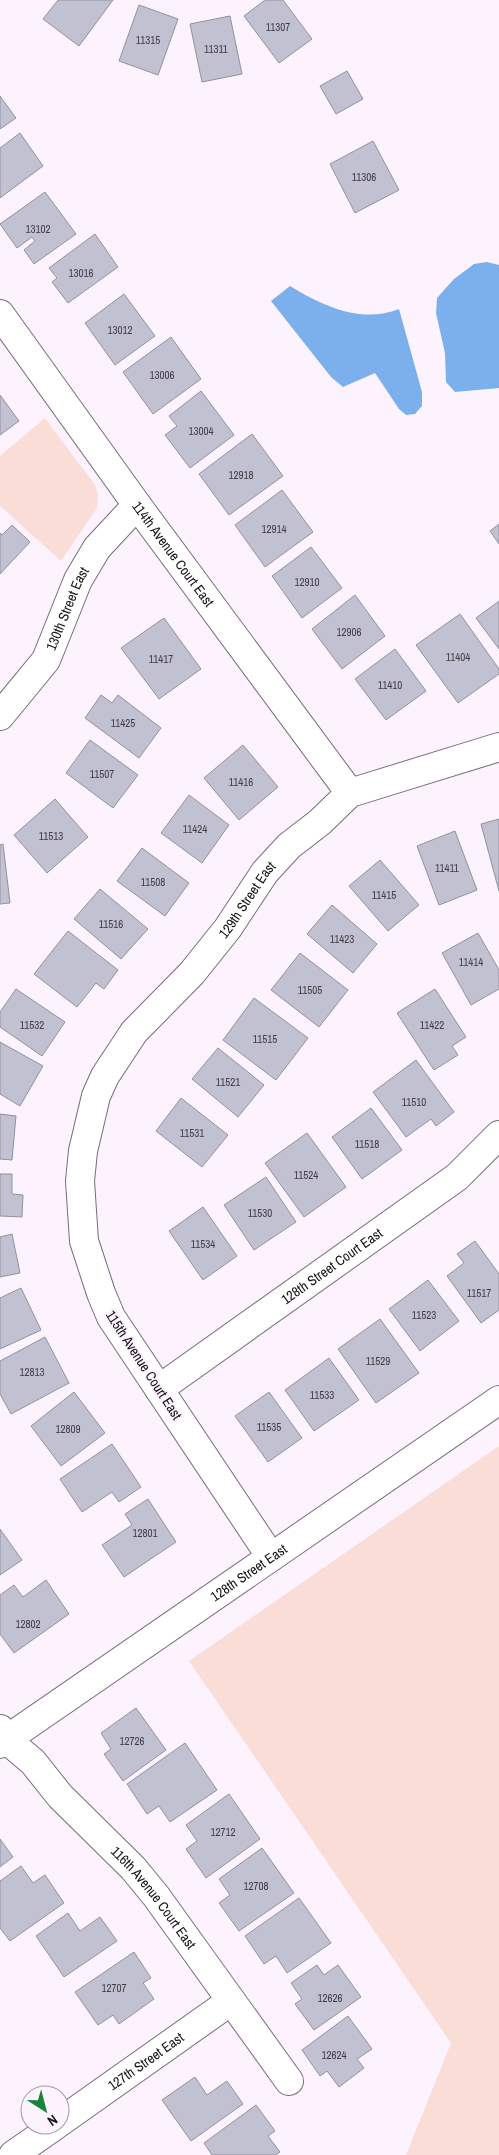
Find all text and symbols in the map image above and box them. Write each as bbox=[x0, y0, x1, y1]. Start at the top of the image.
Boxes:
house number: 11307 bbox=[266, 20, 290, 34]
house number: 11315 bbox=[136, 33, 160, 47]
house number: 11311 bbox=[204, 42, 228, 56]
house number: 11306 bbox=[352, 170, 376, 184]
house number: 13102 bbox=[25, 222, 51, 236]
house number: 13016 bbox=[68, 266, 94, 280]
house number: 13012 bbox=[107, 323, 133, 337]
house number: 13006 bbox=[149, 368, 175, 382]
house number: 13004 bbox=[188, 424, 214, 438]
house number: 12918 bbox=[228, 468, 254, 482]
street label: 114th Avenue Court East bbox=[128, 498, 218, 610]
house number: 12914 bbox=[261, 522, 287, 536]
street label: 130th Street East bbox=[42, 564, 93, 653]
house number: 12910 bbox=[294, 575, 320, 589]
house number: 12906 bbox=[336, 625, 362, 639]
house number: 11404 bbox=[446, 650, 470, 664]
house number: 11417 bbox=[149, 652, 173, 666]
house number: 11410 bbox=[378, 678, 402, 692]
house number: 11425 bbox=[111, 716, 135, 730]
house number: 11507 bbox=[90, 767, 114, 781]
house number: 11416 bbox=[229, 775, 253, 789]
house number: 11424 bbox=[183, 822, 207, 836]
house number: 11513 bbox=[39, 829, 63, 843]
street label: 129th Street East bbox=[214, 858, 279, 942]
house number: 11411 bbox=[435, 861, 459, 875]
house number: 11508 bbox=[141, 875, 165, 889]
house number: 11415 bbox=[372, 888, 396, 902]
house number: 11516 bbox=[99, 917, 123, 931]
house number: 11423 bbox=[330, 932, 354, 946]
house number: 11414 bbox=[459, 955, 483, 969]
house number: 11505 bbox=[298, 983, 322, 997]
house number: 11532 bbox=[20, 1018, 44, 1032]
house number: 11422 bbox=[420, 1018, 444, 1032]
house number: 11515 bbox=[253, 1032, 277, 1046]
house number: 11521 bbox=[216, 1075, 240, 1089]
house number: 11510 bbox=[402, 1095, 426, 1109]
house number: 11531 bbox=[180, 1126, 204, 1140]
house number: 11518 bbox=[355, 1137, 379, 1151]
house number: 11524 bbox=[294, 1168, 318, 1182]
house number: 11530 bbox=[248, 1206, 272, 1220]
street label: 128th Street Court East bbox=[278, 1224, 386, 1308]
house number: 11534 bbox=[191, 1237, 215, 1251]
house number: 11517 bbox=[467, 1286, 491, 1300]
street label: 115th Avenue Court East bbox=[102, 1307, 186, 1423]
house number: 11523 bbox=[412, 1308, 436, 1322]
house number: 11529 bbox=[366, 1354, 390, 1368]
house number: 12813 bbox=[19, 1365, 45, 1379]
house number: 11533 bbox=[310, 1388, 334, 1402]
house number: 11535 bbox=[257, 1420, 281, 1434]
house number: 12809 bbox=[55, 1422, 81, 1436]
house number: 12801 bbox=[132, 1526, 158, 1540]
street label: 128th Street East bbox=[207, 1540, 290, 1605]
house number: 12802 bbox=[15, 1617, 41, 1631]
house number: 12726 bbox=[119, 1734, 145, 1748]
house number: 12712 bbox=[210, 1825, 236, 1839]
street label: 116th Avenue Court East bbox=[107, 1842, 200, 1953]
house number: 12708 bbox=[243, 1879, 269, 1893]
house number: 12707 bbox=[101, 1981, 127, 1995]
house number: 12626 bbox=[317, 1991, 343, 2005]
street label: 127th Street East bbox=[104, 2028, 187, 2094]
house number: 12624 bbox=[321, 2048, 347, 2062]
north arrow bbox=[20, 2085, 70, 2135]
text: N bbox=[44, 2111, 61, 2130]

